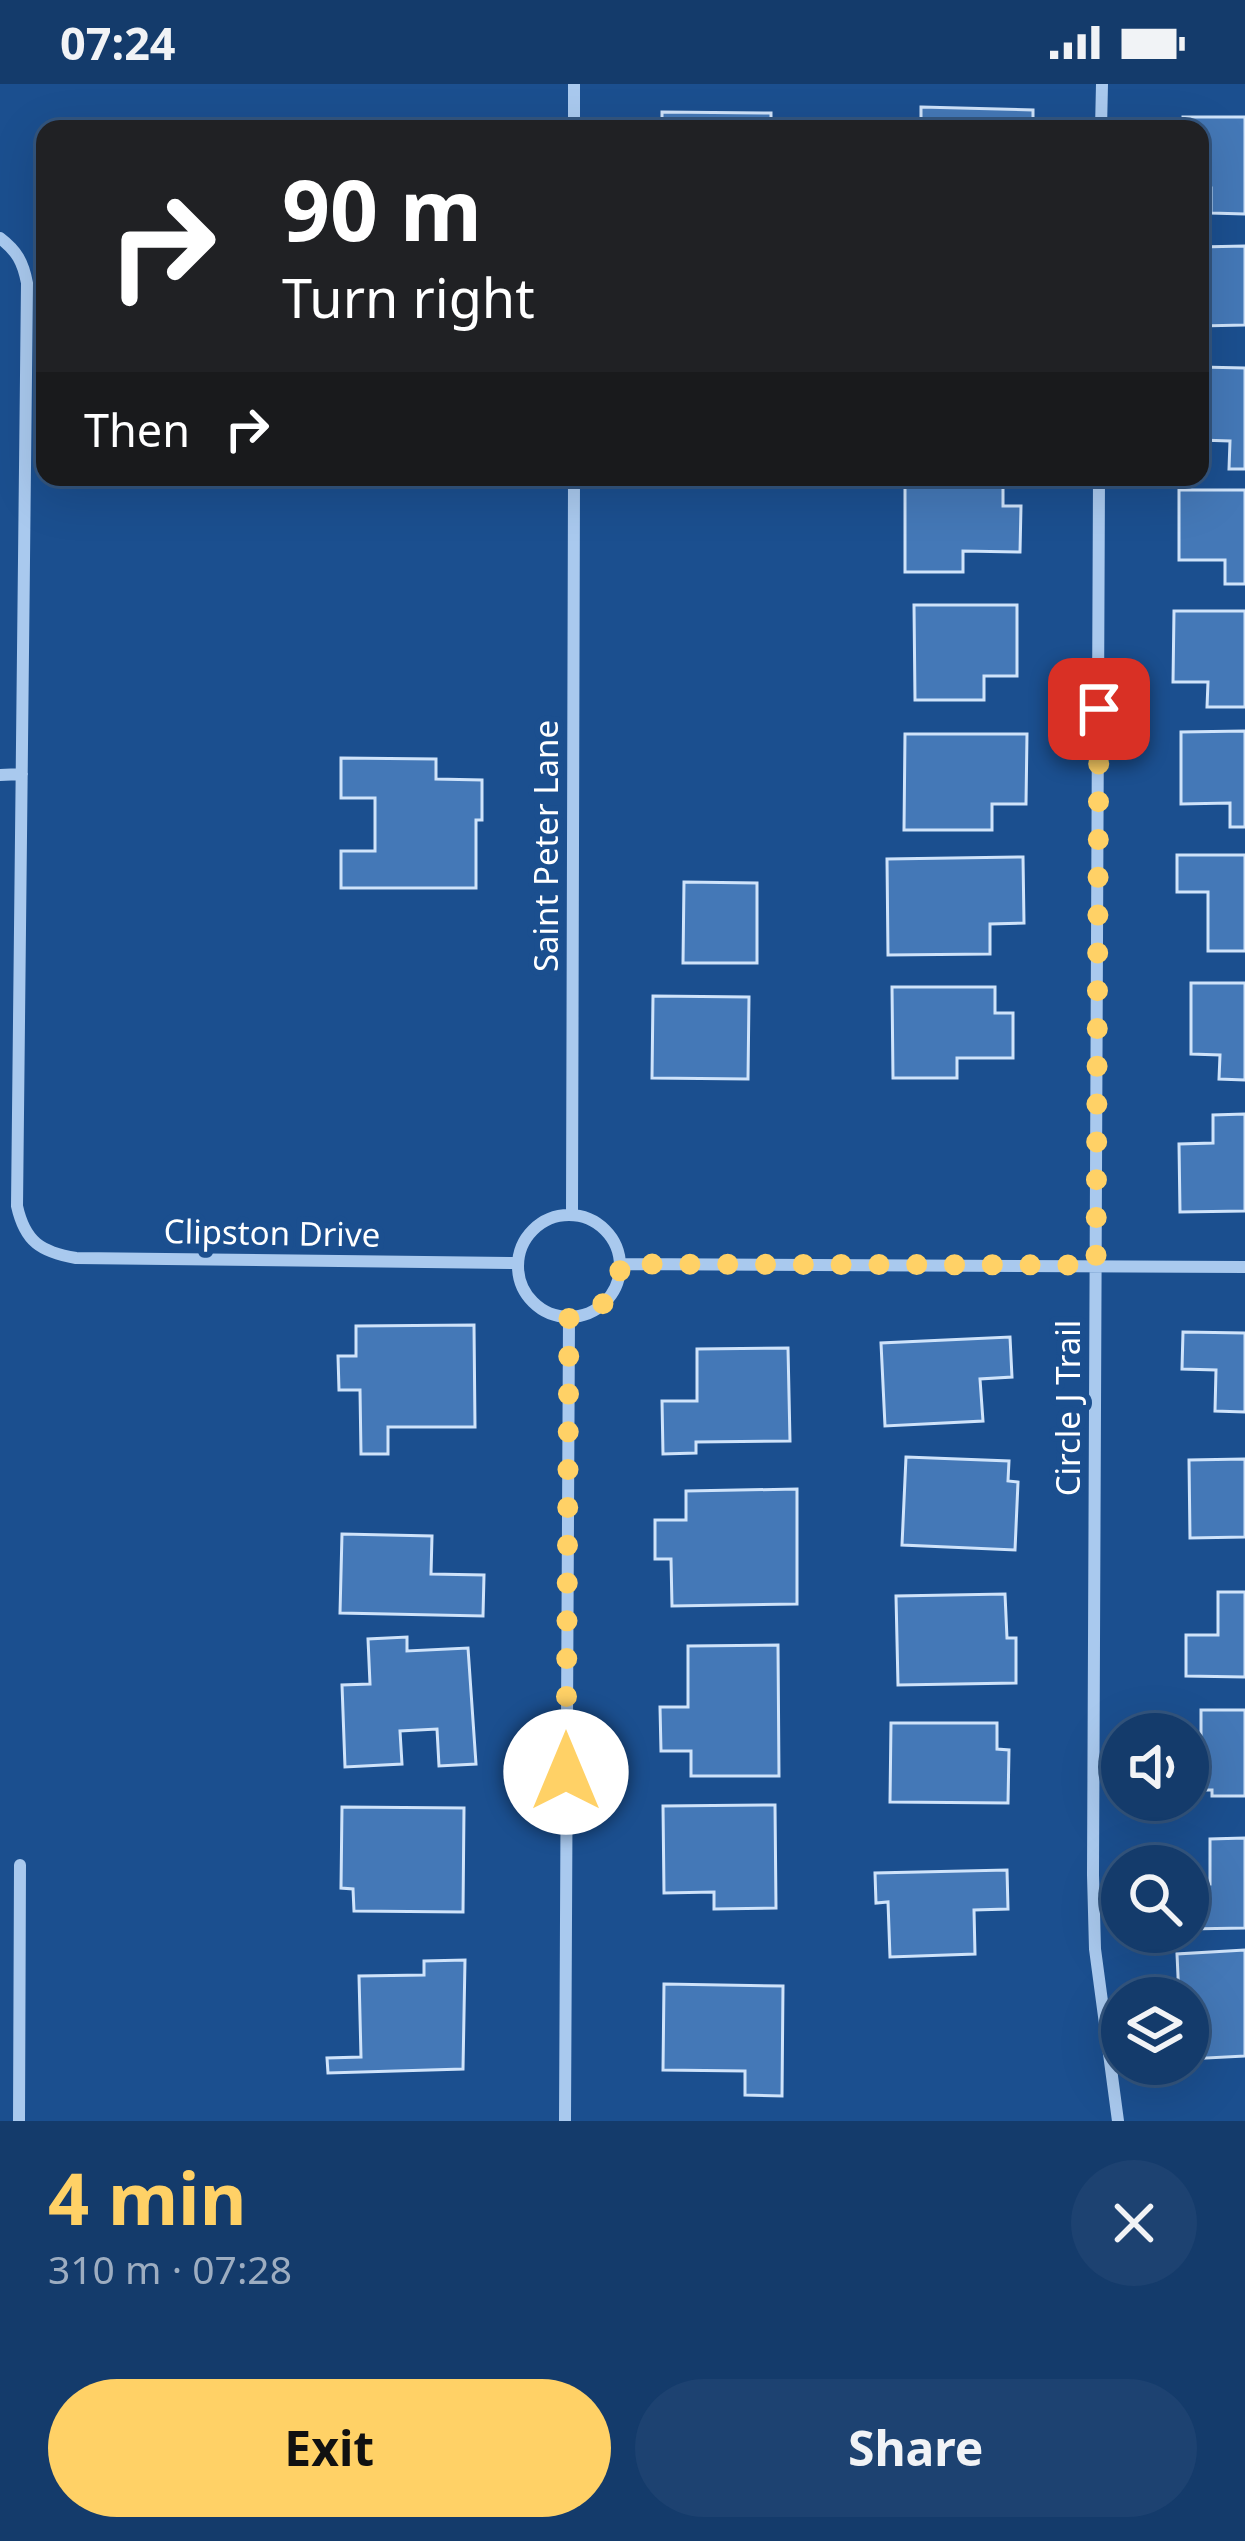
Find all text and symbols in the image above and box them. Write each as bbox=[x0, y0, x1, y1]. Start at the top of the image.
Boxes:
text: 07:24 bbox=[60, 12, 176, 73]
text: 90 m bbox=[282, 151, 482, 266]
icon: right bbox=[84, 168, 240, 324]
text: Turn right bbox=[282, 260, 535, 334]
icon: right bbox=[214, 396, 280, 462]
text: Then bbox=[84, 399, 190, 460]
pin bbox=[1048, 658, 1150, 760]
icon: arrive bbox=[1066, 676, 1132, 742]
street label: Saint Peter Lane bbox=[523, 720, 568, 972]
street label: Clipston Drive bbox=[163, 1208, 381, 1257]
street label: Circle J Trail bbox=[1045, 1320, 1090, 1496]
position arrow bbox=[503, 1709, 629, 1835]
map controls bbox=[1101, 1713, 1209, 2085]
button: sound bbox=[1101, 1713, 1209, 1821]
button: search bbox=[1101, 1845, 1209, 1953]
button: layers bbox=[1101, 1977, 1209, 2085]
text: 4 min bbox=[48, 2148, 246, 2246]
button: close bbox=[1071, 2160, 1197, 2286]
text: 310 m · 07:28 bbox=[48, 2242, 292, 2295]
button: Exit bbox=[48, 2379, 611, 2517]
button: Share bbox=[635, 2379, 1197, 2517]

